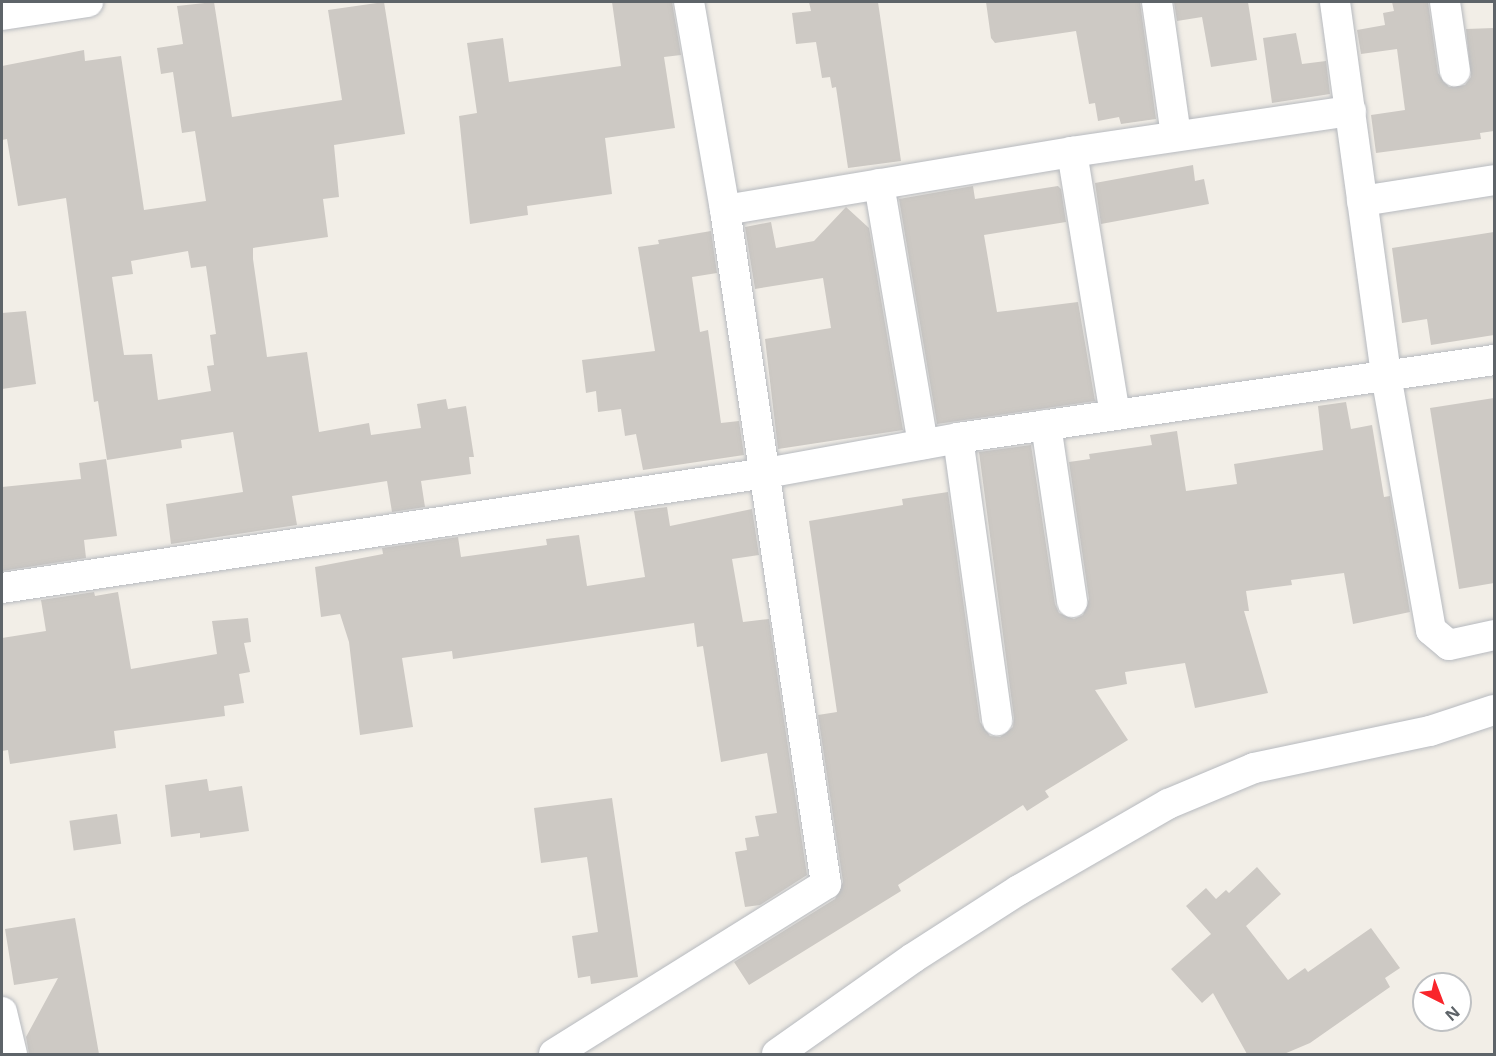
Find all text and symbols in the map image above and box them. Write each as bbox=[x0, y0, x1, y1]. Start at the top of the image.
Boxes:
north arrow bbox=[1412, 972, 1472, 1032]
text: N bbox=[1441, 1001, 1465, 1026]

